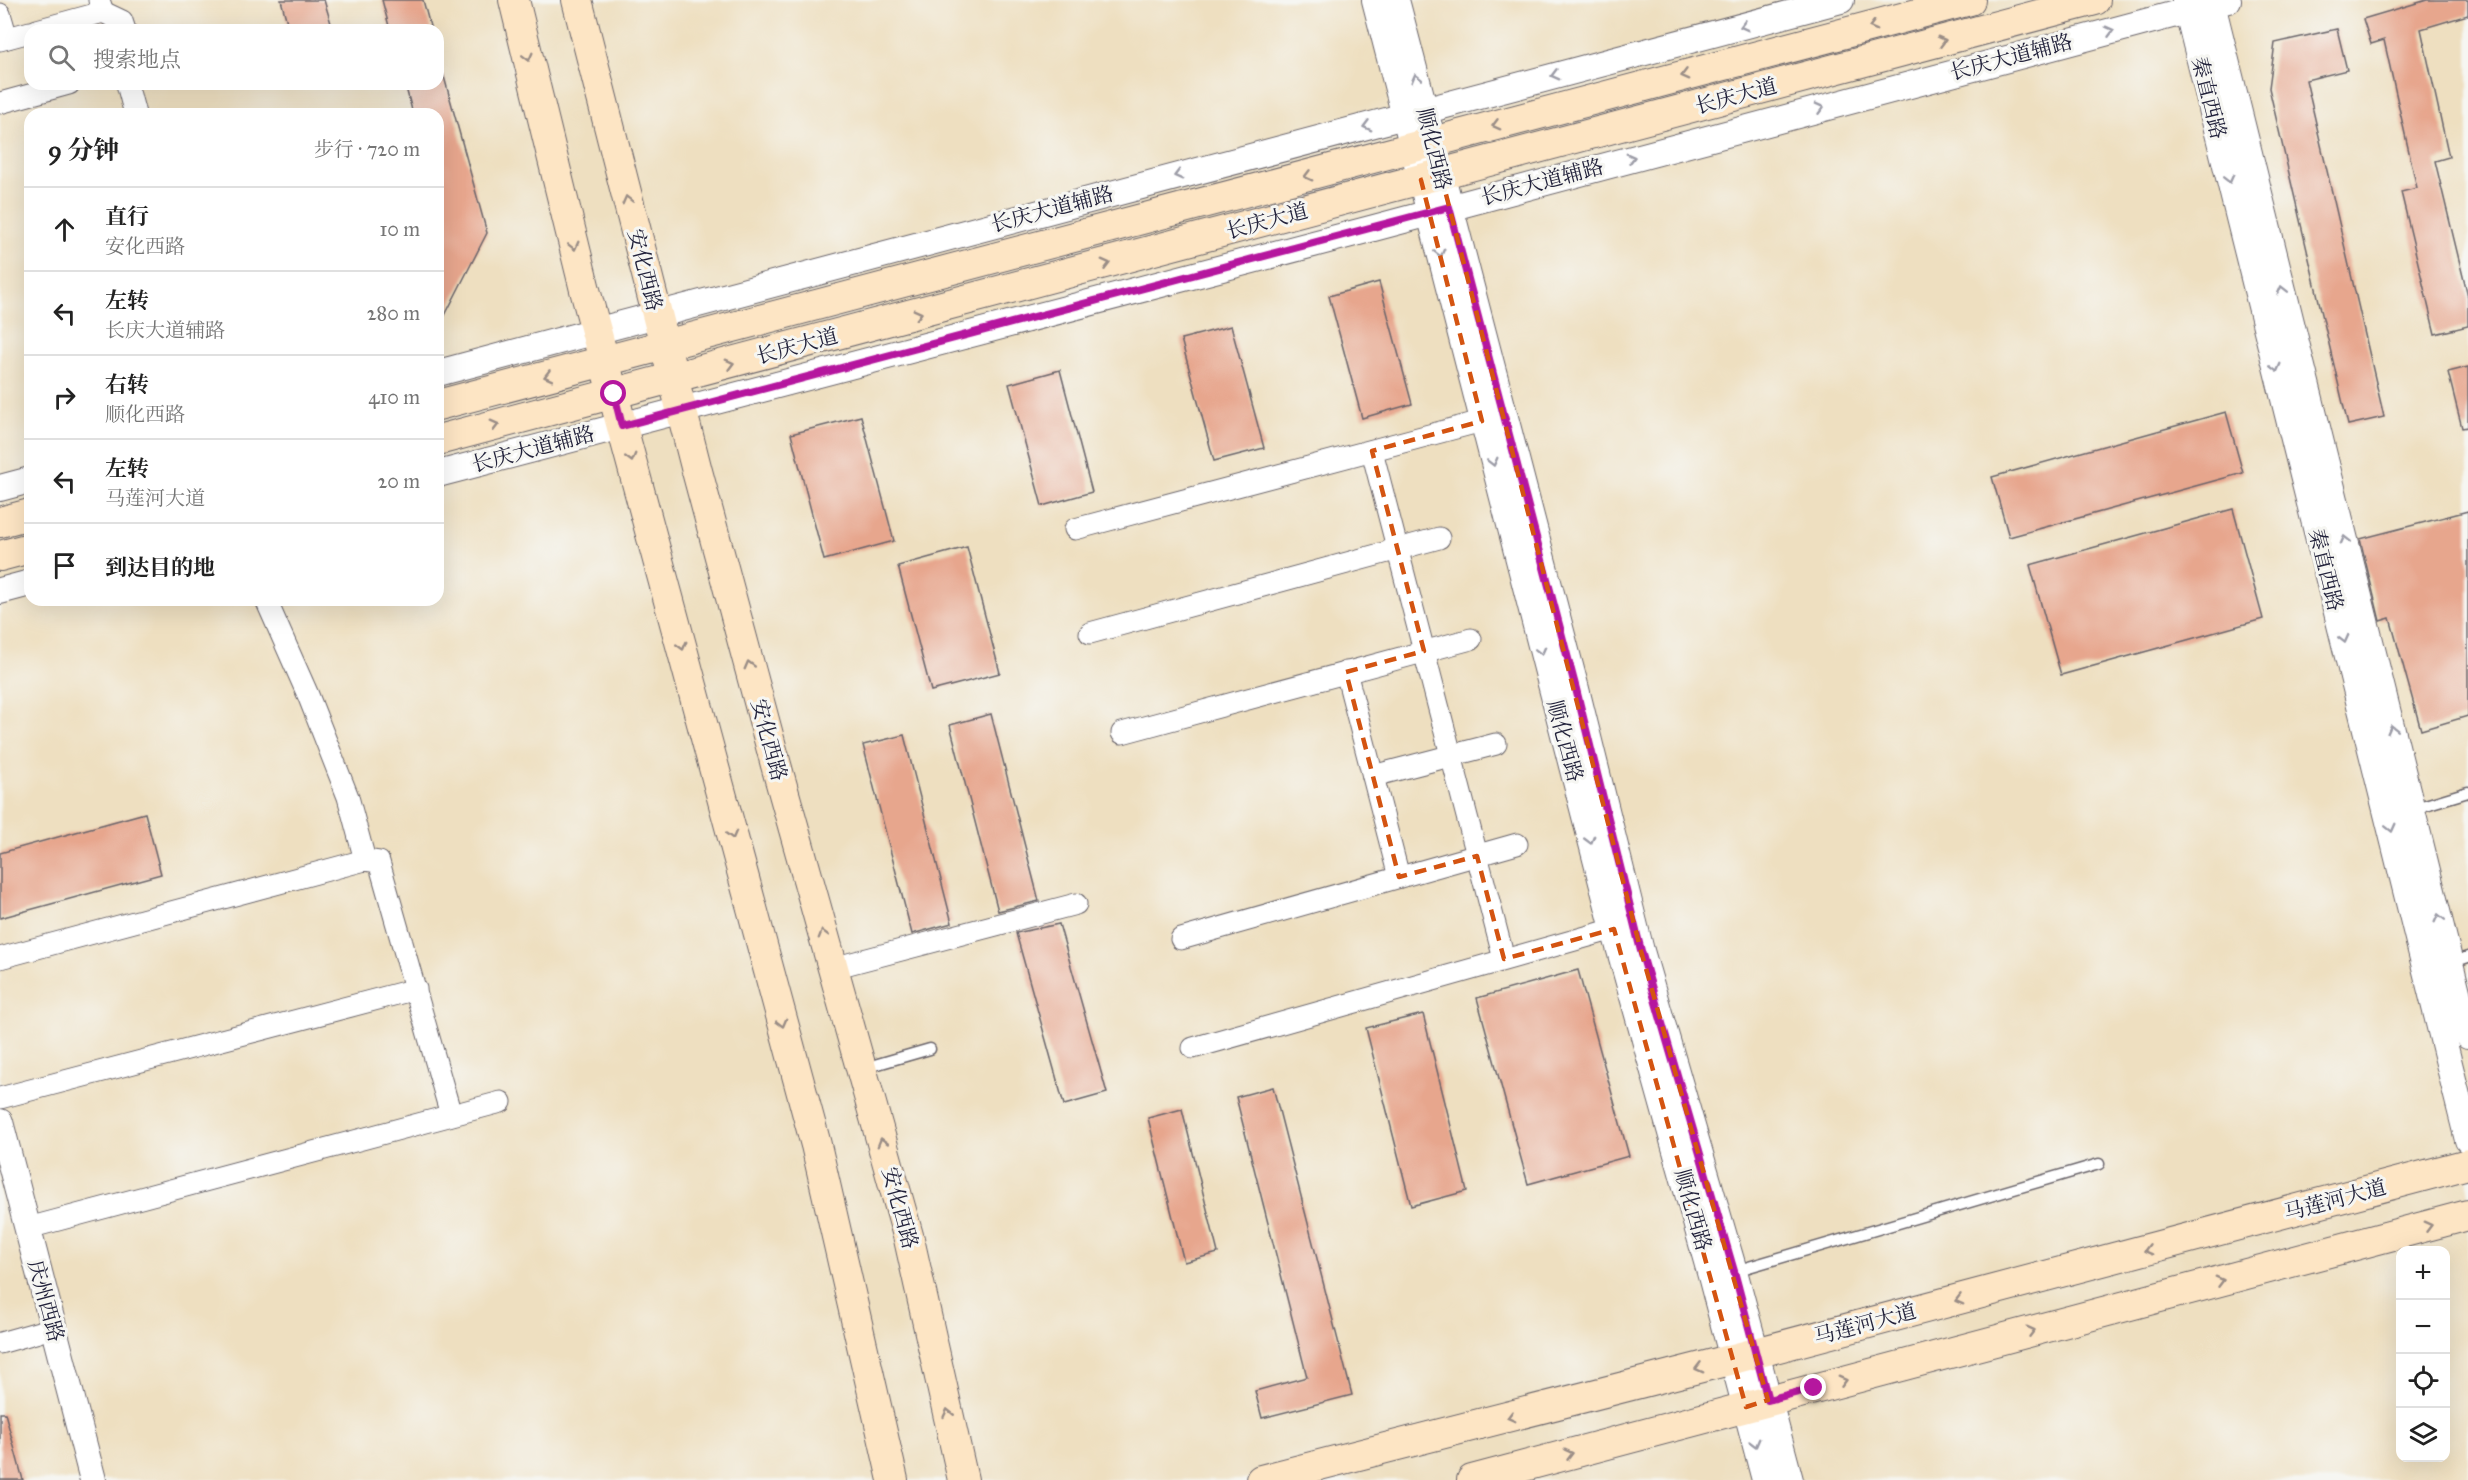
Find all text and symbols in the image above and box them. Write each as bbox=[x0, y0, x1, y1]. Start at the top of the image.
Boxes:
one-way arrow bbox=[1739, 18, 1749, 31]
one-way arrow bbox=[1868, 18, 1878, 31]
search box bbox=[24, 24, 444, 90]
one-way arrow bbox=[2104, 26, 2115, 38]
street label: 长庆大道辅路 bbox=[1947, 28, 2075, 86]
one-way arrow bbox=[1936, 36, 1946, 48]
icon: search bbox=[45, 41, 78, 74]
text: 搜索地点 bbox=[93, 46, 181, 73]
one-way arrow bbox=[520, 52, 533, 62]
street label: 秦直西路 bbox=[2186, 54, 2232, 142]
one-way arrow bbox=[1550, 68, 1561, 80]
one-way arrow bbox=[1680, 68, 1690, 81]
one-way arrow bbox=[1411, 73, 1424, 83]
street label: 长庆大道 bbox=[1692, 73, 1780, 119]
one-way arrow bbox=[1814, 103, 1825, 115]
street label: 顺化西路 bbox=[1411, 105, 1457, 193]
one-way arrow bbox=[1491, 118, 1501, 131]
one-way arrow bbox=[1362, 119, 1373, 131]
text: 9 分钟 bbox=[48, 134, 120, 166]
text: 步行 · 720 m bbox=[314, 137, 420, 161]
street label: 长庆大道辅路 bbox=[1478, 153, 1606, 211]
one-way arrow bbox=[1626, 153, 1636, 166]
one-way arrow bbox=[1173, 168, 1183, 181]
one-way arrow bbox=[1303, 169, 1313, 182]
one-way arrow bbox=[2222, 174, 2235, 184]
street label: 长庆大道辅路 bbox=[988, 180, 1116, 238]
one-way arrow bbox=[622, 195, 635, 205]
street label: 长庆大道 bbox=[1223, 198, 1311, 244]
text: 直行 bbox=[105, 203, 149, 230]
icon: ahead bbox=[48, 213, 81, 246]
text: 10 m bbox=[379, 217, 420, 241]
street label: 安化西路 bbox=[622, 226, 668, 314]
text: 安化西路 bbox=[105, 234, 185, 258]
one-way arrow bbox=[567, 241, 580, 251]
one-way arrow bbox=[1432, 247, 1445, 257]
one-way arrow bbox=[1101, 258, 1111, 271]
one-way arrow bbox=[2277, 285, 2290, 295]
text: 左转 bbox=[105, 287, 149, 314]
icon: left bbox=[48, 297, 81, 330]
text: 280 m bbox=[367, 301, 420, 325]
one-way arrow bbox=[912, 309, 923, 321]
text: 长庆大道辅路 bbox=[105, 318, 225, 342]
street label: 长庆大道 bbox=[753, 323, 841, 369]
one-way arrow bbox=[724, 359, 734, 371]
one-way arrow bbox=[2269, 363, 2282, 373]
one-way arrow bbox=[543, 369, 554, 381]
text: 右转 bbox=[105, 371, 149, 398]
route start bbox=[600, 380, 626, 406]
icon: right bbox=[48, 381, 81, 414]
text: 410 m bbox=[368, 385, 420, 409]
text: 顺化西路 bbox=[105, 402, 185, 426]
street label: 长庆大道辅路 bbox=[469, 420, 597, 478]
one-way arrow bbox=[489, 420, 499, 433]
one-way arrow bbox=[624, 452, 636, 463]
text: 左转 bbox=[105, 455, 149, 482]
one-way arrow bbox=[1486, 456, 1498, 467]
icon: left bbox=[48, 465, 81, 498]
text: 20 m bbox=[377, 469, 420, 493]
text: 马莲河大道 bbox=[105, 486, 205, 510]
street label: 秦直西路 bbox=[2303, 526, 2349, 614]
one-way arrow bbox=[2339, 535, 2352, 545]
icon: arrive bbox=[48, 549, 81, 582]
text: 到达目的地 bbox=[105, 554, 215, 581]
one-way arrow bbox=[2336, 634, 2349, 644]
one-way arrow bbox=[675, 640, 687, 651]
one-way arrow bbox=[1534, 646, 1547, 656]
one-way arrow bbox=[744, 661, 756, 671]
street label: 安化西路 bbox=[746, 696, 792, 784]
street label: 顺化西路 bbox=[1542, 697, 1588, 785]
one-way arrow bbox=[2386, 724, 2399, 734]
one-way arrow bbox=[2383, 823, 2396, 833]
one-way arrow bbox=[725, 829, 737, 840]
one-way arrow bbox=[1583, 834, 1596, 844]
one-way arrow bbox=[2433, 914, 2446, 924]
one-way arrow bbox=[818, 930, 830, 940]
one-way arrow bbox=[775, 1017, 787, 1028]
one-way arrow bbox=[877, 1137, 889, 1148]
street label: 安化西路 bbox=[877, 1164, 923, 1252]
street label: 顺化西路 bbox=[1669, 1166, 1717, 1254]
street label: 马莲河大道 bbox=[2281, 1174, 2389, 1226]
one-way arrow bbox=[2423, 1220, 2433, 1233]
one-way arrow bbox=[2143, 1243, 2154, 1255]
map controls bbox=[2396, 1246, 2450, 1462]
button: + bbox=[2396, 1246, 2450, 1300]
street label: 庆州西路 bbox=[23, 1257, 69, 1345]
one-way arrow bbox=[2214, 1276, 2225, 1288]
one-way arrow bbox=[1954, 1292, 1964, 1305]
street label: 马莲河大道 bbox=[1811, 1298, 1919, 1350]
button: − bbox=[2396, 1300, 2450, 1354]
one-way arrow bbox=[2026, 1325, 2036, 1338]
button: locate bbox=[2396, 1354, 2450, 1408]
one-way arrow bbox=[1694, 1361, 1705, 1373]
route end bbox=[1800, 1374, 1826, 1400]
one-way arrow bbox=[1838, 1375, 1848, 1388]
one-way arrow bbox=[942, 1408, 955, 1418]
button: layers bbox=[2396, 1408, 2450, 1462]
one-way arrow bbox=[1506, 1410, 1516, 1422]
one-way arrow bbox=[1748, 1438, 1761, 1448]
one-way arrow bbox=[1563, 1449, 1574, 1461]

